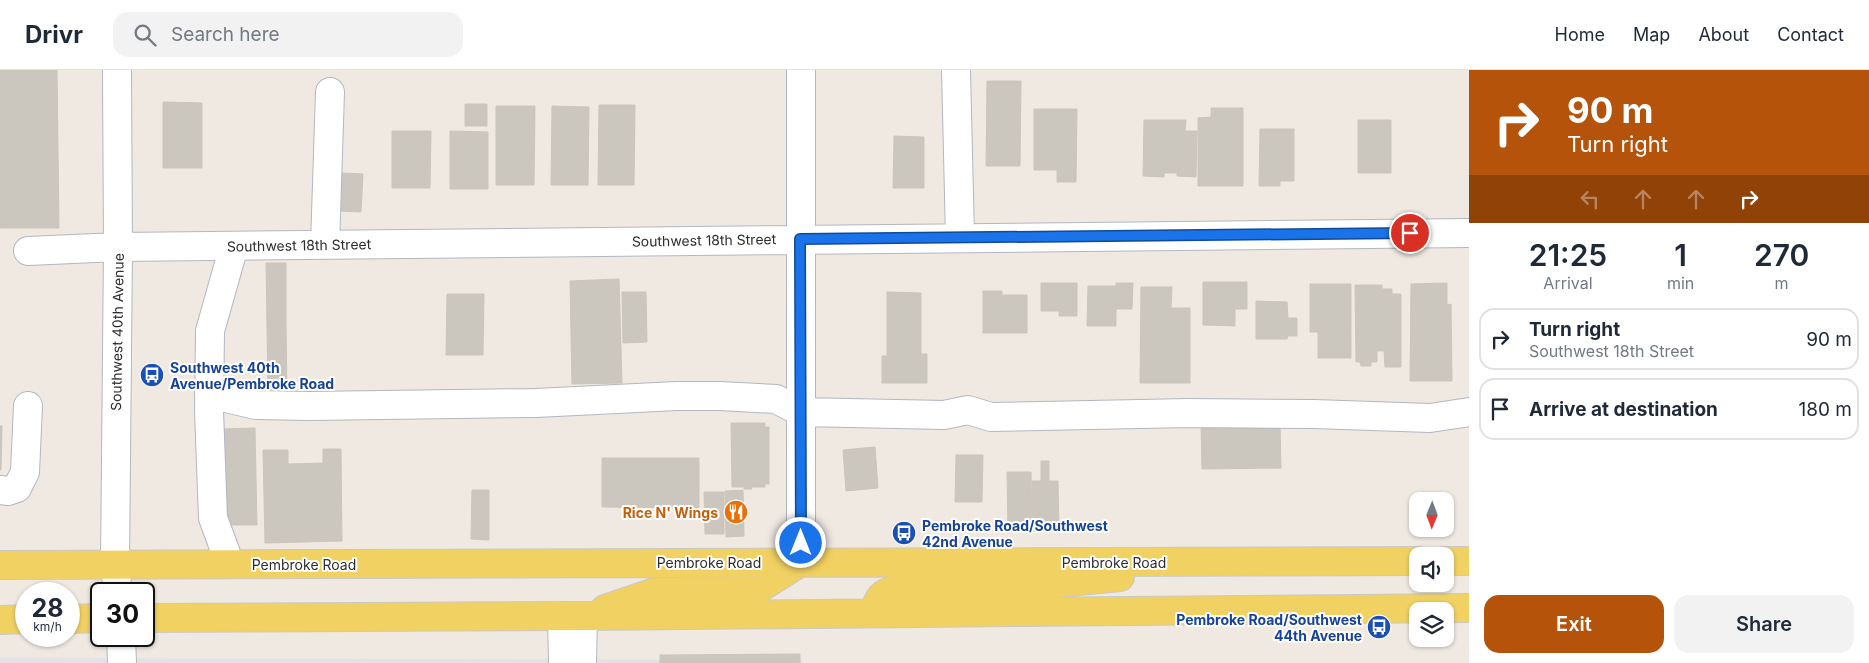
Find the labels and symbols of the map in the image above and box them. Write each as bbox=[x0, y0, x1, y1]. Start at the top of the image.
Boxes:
pin bbox=[1389, 212, 1431, 254]
street label: Southwest 18th Street bbox=[632, 230, 777, 250]
street label: Southwest 18th Street bbox=[227, 235, 372, 255]
street label: Southwest 40th Avenue bbox=[107, 253, 127, 411]
place label: Southwest 40th Avenue/Pembroke Road bbox=[170, 359, 334, 392]
bus stop icon: Southwest 40th Avenue/Pembroke Road bbox=[139, 362, 165, 388]
north arrow bbox=[1409, 492, 1454, 538]
restaurant icon: Rice N' Wings bbox=[723, 499, 749, 525]
place label: Rice N' Wings bbox=[623, 504, 718, 521]
position arrow bbox=[774, 516, 826, 568]
place label: Pembroke Road/Southwest 42nd Avenue bbox=[922, 517, 1108, 550]
bus stop icon: Pembroke Road/Southwest 42nd Avenue bbox=[891, 520, 917, 546]
street label: Pembroke Road bbox=[657, 554, 761, 571]
street label: Pembroke Road bbox=[1062, 554, 1166, 571]
street label: Pembroke Road bbox=[252, 556, 356, 573]
speed limit sign: 30 bbox=[90, 582, 155, 647]
place label: Pembroke Road/Southwest 44th Avenue bbox=[1176, 611, 1362, 644]
bus stop icon: Pembroke Road/Southwest 44th Avenue bbox=[1366, 614, 1392, 640]

